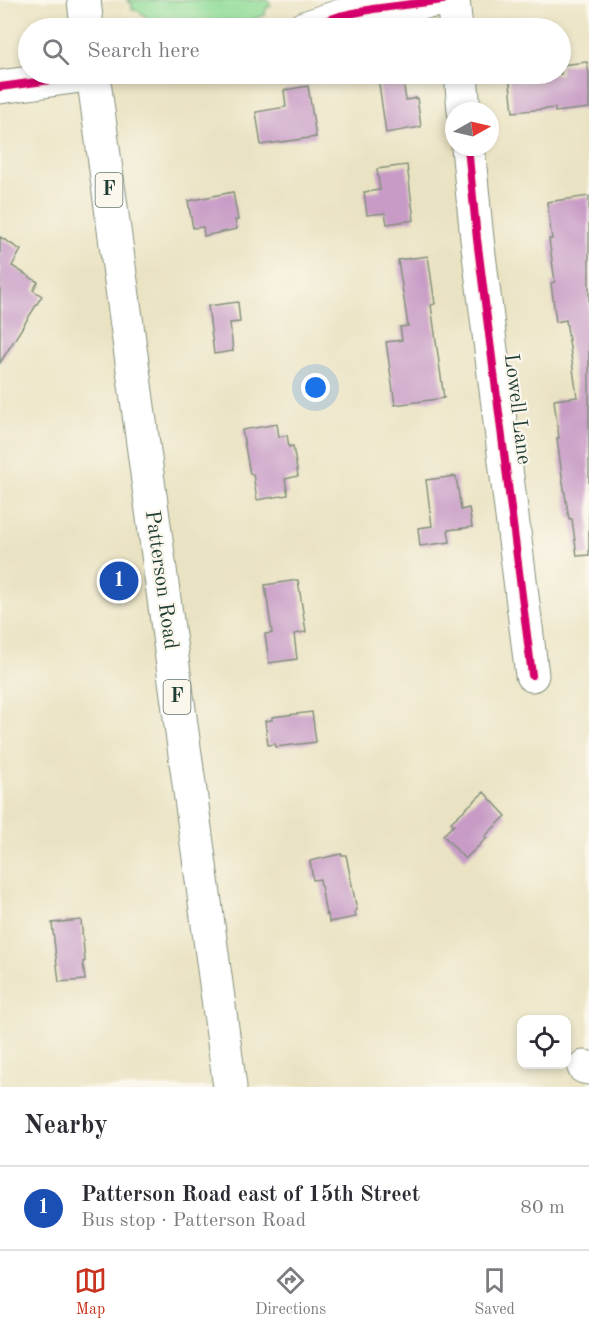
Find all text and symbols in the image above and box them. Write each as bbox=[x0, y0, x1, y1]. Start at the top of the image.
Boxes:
search box bbox=[18, 18, 571, 84]
icon: search bbox=[39, 35, 72, 68]
text: Search here bbox=[87, 40, 200, 62]
north arrow bbox=[445, 102, 499, 156]
road number: F bbox=[96, 173, 122, 207]
street label: Lowell Lane bbox=[500, 352, 534, 466]
your location bbox=[301, 373, 330, 402]
street label: Patterson Road bbox=[141, 509, 181, 651]
pin: 1 bbox=[100, 558, 138, 604]
road number: F bbox=[164, 680, 190, 714]
map controls bbox=[517, 1015, 571, 1069]
button: locate bbox=[517, 1015, 571, 1069]
text: Nearby bbox=[24, 1113, 108, 1139]
text: Patterson Road east of 15th Street bbox=[81, 1184, 420, 1206]
text: 1 bbox=[38, 1198, 49, 1218]
text: 80 m bbox=[520, 1198, 565, 1218]
text: Bus stop · Patterson Road bbox=[81, 1211, 306, 1231]
tab: Map bbox=[74, 1264, 107, 1320]
tab: Directions bbox=[255, 1264, 326, 1320]
tab: Saved bbox=[474, 1264, 515, 1320]

